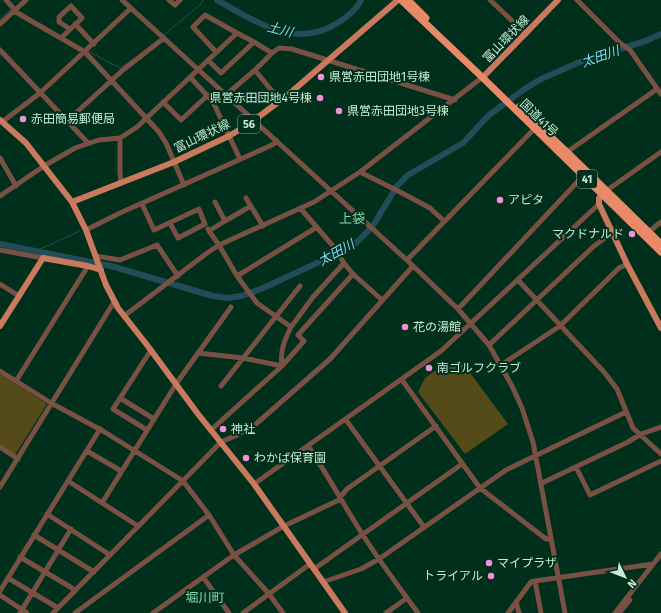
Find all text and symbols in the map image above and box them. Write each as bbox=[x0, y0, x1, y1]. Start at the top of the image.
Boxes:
street label: 富山環状線 bbox=[480, 13, 532, 65]
water label: 土川 bbox=[265, 19, 296, 40]
water label: 太田川 bbox=[579, 42, 623, 70]
place label: 県営赤田団地1号棟 bbox=[329, 70, 430, 84]
marker: 県営赤田団地1号棟 bbox=[316, 72, 326, 82]
place label: 県営赤田団地4号棟 bbox=[210, 91, 312, 105]
marker: 県営赤田団地4号棟 bbox=[315, 93, 325, 103]
street label: 国道41号 bbox=[517, 97, 561, 139]
place label: 県営赤田団地3号棟 bbox=[347, 104, 449, 118]
marker: 県営赤田団地3号棟 bbox=[334, 106, 344, 116]
place label: 赤田簡易郵便局 bbox=[31, 112, 115, 126]
marker: 赤田簡易郵便局 bbox=[18, 114, 28, 124]
road number: 56 bbox=[238, 115, 260, 133]
street label: 富山環状線 bbox=[172, 117, 232, 155]
road number: 41 bbox=[577, 170, 597, 188]
place label: アピタ bbox=[508, 193, 544, 207]
marker: アピタ bbox=[495, 195, 505, 205]
district label: 上袋 bbox=[339, 211, 365, 226]
place label: マクドナルド bbox=[552, 227, 624, 241]
marker: マクドナルド bbox=[627, 229, 637, 239]
water label: 太田川 bbox=[316, 235, 359, 268]
place label: 花の湯館 bbox=[413, 320, 461, 334]
marker: 花の湯館 bbox=[400, 322, 410, 332]
place label: 南ゴルフクラブ bbox=[437, 361, 521, 375]
marker: 南ゴルフクラブ bbox=[424, 363, 434, 373]
place label: 神社 bbox=[231, 422, 255, 436]
marker: 神社 bbox=[218, 424, 228, 434]
place label: わかば保育園 bbox=[254, 451, 326, 465]
marker: わかば保育園 bbox=[241, 453, 251, 463]
place label: マイプラザ bbox=[497, 556, 557, 570]
north arrow bbox=[605, 557, 645, 597]
marker: マイプラザ bbox=[484, 558, 494, 568]
place label: トライアル bbox=[423, 569, 483, 583]
marker: トライアル bbox=[486, 571, 496, 581]
text: N bbox=[625, 576, 639, 591]
district label: 堀川町 bbox=[185, 590, 225, 605]

